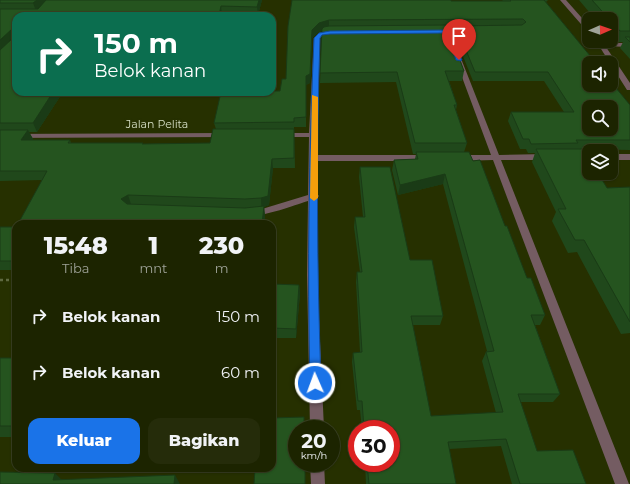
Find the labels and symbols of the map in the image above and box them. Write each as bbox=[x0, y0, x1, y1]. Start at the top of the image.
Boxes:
north arrow bbox=[582, 12, 618, 48]
pin bbox=[442, 19, 476, 60]
street label: Jalan Pelita bbox=[125, 117, 188, 131]
position arrow bbox=[294, 362, 336, 404]
speed limit sign: 30 bbox=[348, 420, 400, 472]

